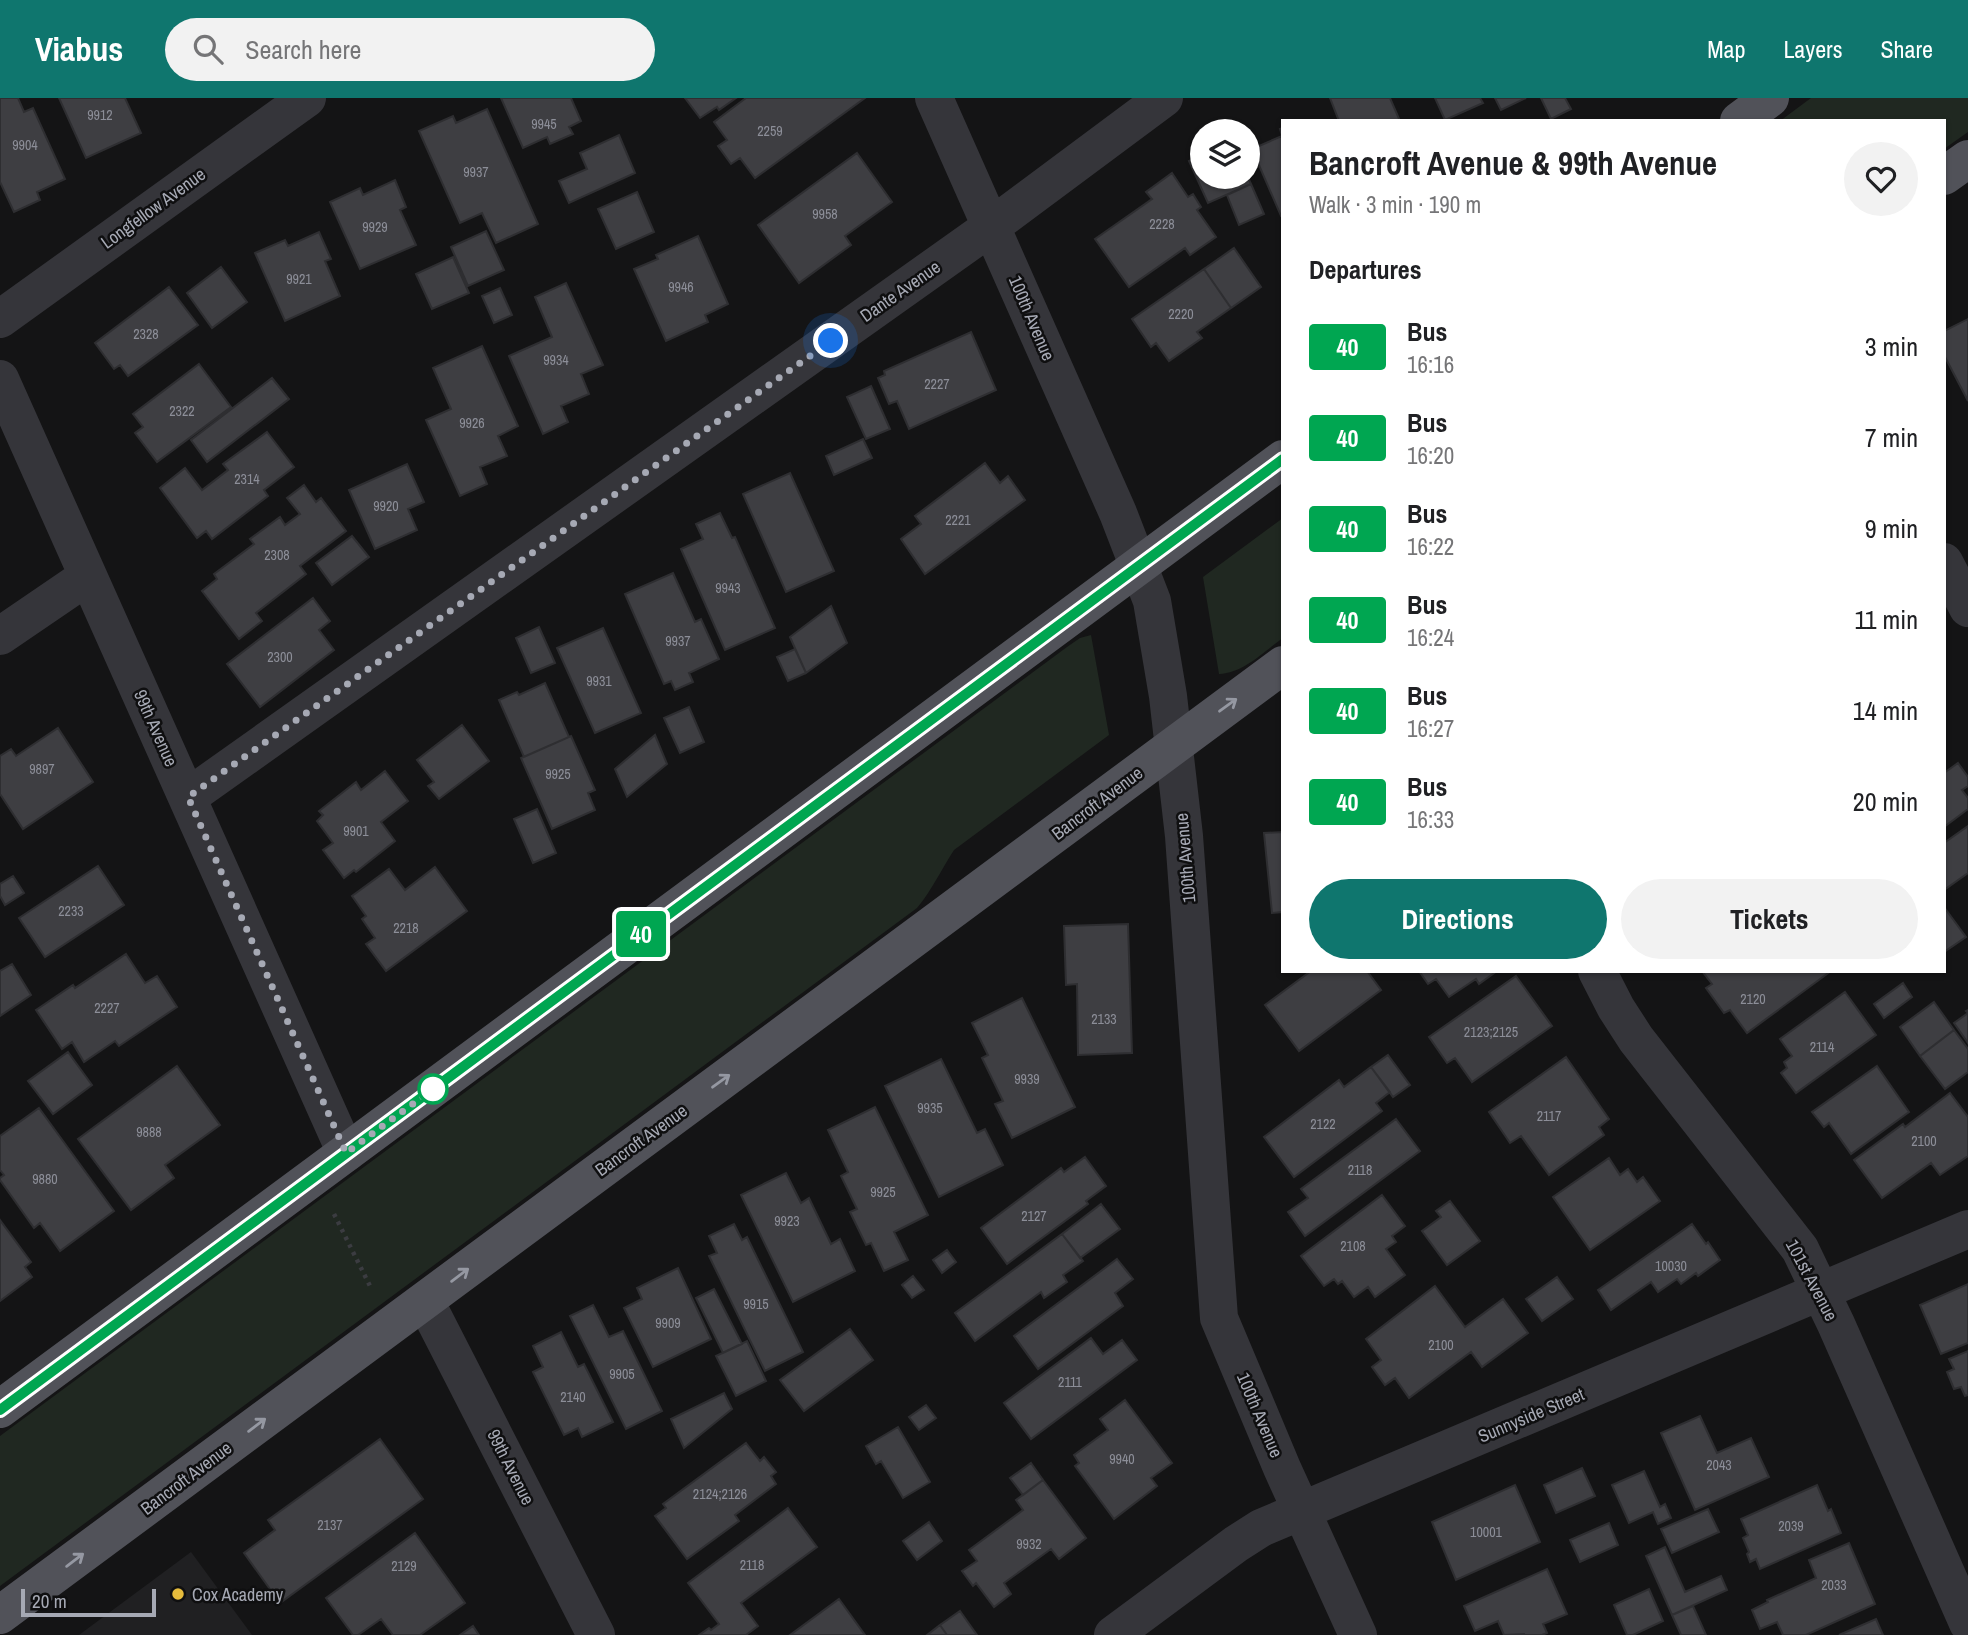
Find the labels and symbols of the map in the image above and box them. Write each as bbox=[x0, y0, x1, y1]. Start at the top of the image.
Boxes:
house number: 9912 bbox=[87, 106, 113, 124]
house number: 9945 bbox=[531, 115, 557, 133]
house number: 2259 bbox=[757, 122, 783, 140]
house number: 9904 bbox=[12, 136, 38, 154]
street label: Longfellow Avenue bbox=[96, 162, 210, 254]
house number: 9937 bbox=[463, 163, 489, 181]
house number: 9958 bbox=[812, 205, 838, 223]
house number: 2228 bbox=[1149, 215, 1175, 233]
house number: 9929 bbox=[362, 218, 388, 236]
street label: Dante Avenue bbox=[855, 254, 945, 328]
house number: 9921 bbox=[286, 270, 312, 288]
street label: 100th Avenue bbox=[1003, 272, 1061, 364]
house number: 9946 bbox=[668, 278, 694, 296]
house number: 2220 bbox=[1168, 305, 1194, 323]
your location bbox=[813, 323, 848, 358]
house number: 2328 bbox=[133, 325, 159, 343]
house number: 9934 bbox=[543, 351, 569, 369]
house number: 2227 bbox=[924, 375, 950, 393]
house number: 2322 bbox=[169, 402, 195, 420]
house number: 9926 bbox=[459, 414, 485, 432]
house number: 2314 bbox=[234, 470, 260, 488]
house number: 9920 bbox=[373, 497, 399, 515]
house number: 2221 bbox=[945, 511, 971, 529]
house number: 2308 bbox=[264, 546, 290, 564]
house number: 9943 bbox=[715, 579, 741, 597]
house number: 9937 bbox=[665, 632, 691, 650]
house number: 2300 bbox=[267, 648, 293, 666]
house number: 9931 bbox=[586, 672, 612, 690]
street label: 99th Avenue bbox=[128, 686, 184, 770]
one-way arrow bbox=[1218, 698, 1237, 712]
house number: 9897 bbox=[29, 760, 55, 778]
street label: Bancroft Avenue bbox=[1046, 760, 1148, 846]
house number: 9925 bbox=[545, 765, 571, 783]
street label: 100th Avenue bbox=[1169, 812, 1201, 904]
house number: 9901 bbox=[343, 822, 369, 840]
house number: 2233 bbox=[58, 902, 84, 920]
line badge: 40 bbox=[610, 911, 672, 957]
house number: 2218 bbox=[393, 919, 419, 937]
house number: 2120 bbox=[1740, 990, 1766, 1008]
house number: 2227 bbox=[94, 999, 120, 1017]
house number: 2133 bbox=[1091, 1010, 1117, 1028]
house number: 2123;2125 bbox=[1464, 1023, 1518, 1041]
house number: 2114 bbox=[1810, 1038, 1835, 1056]
house number: 9939 bbox=[1014, 1070, 1040, 1088]
unlabelled marker bbox=[418, 1074, 448, 1104]
one-way arrow bbox=[712, 1074, 731, 1089]
street label: Bancroft Avenue bbox=[590, 1098, 692, 1182]
house number: 9935 bbox=[917, 1099, 943, 1117]
house number: 2117 bbox=[1537, 1107, 1561, 1125]
house number: 2122 bbox=[1310, 1115, 1336, 1133]
house number: 9888 bbox=[136, 1123, 162, 1141]
house number: 2100 bbox=[1911, 1132, 1937, 1150]
house number: 2118 bbox=[1348, 1161, 1372, 1179]
house number: 9880 bbox=[32, 1170, 58, 1188]
house number: 9925 bbox=[870, 1183, 896, 1201]
house number: 2127 bbox=[1021, 1207, 1047, 1225]
house number: 9923 bbox=[774, 1212, 800, 1230]
street label: 101st Avenue bbox=[1780, 1235, 1844, 1325]
house number: 2108 bbox=[1340, 1237, 1366, 1255]
house number: 10030 bbox=[1655, 1257, 1687, 1275]
one-way arrow bbox=[450, 1267, 469, 1282]
house number: 9915 bbox=[743, 1295, 769, 1313]
house number: 9909 bbox=[655, 1314, 681, 1332]
house number: 2100 bbox=[1428, 1336, 1454, 1354]
house number: 9905 bbox=[609, 1365, 635, 1383]
street label: 100th Avenue bbox=[1231, 1369, 1289, 1461]
house number: 2111 bbox=[1058, 1373, 1083, 1391]
street label: Sunnyside Street bbox=[1474, 1381, 1588, 1449]
house number: 2140 bbox=[560, 1388, 586, 1406]
one-way arrow bbox=[247, 1417, 266, 1432]
street label: 99th Avenue bbox=[481, 1425, 541, 1509]
street label: Bancroft Avenue bbox=[135, 1435, 237, 1521]
house number: 9940 bbox=[1109, 1450, 1135, 1468]
house number: 2043 bbox=[1706, 1456, 1732, 1474]
house number: 2124;2126 bbox=[693, 1485, 747, 1503]
house number: 2137 bbox=[317, 1516, 343, 1534]
house number: 2039 bbox=[1778, 1517, 1804, 1535]
house number: 10001 bbox=[1470, 1523, 1503, 1541]
house number: 9932 bbox=[1016, 1535, 1042, 1553]
one-way arrow bbox=[65, 1553, 84, 1568]
house number: 2118 bbox=[740, 1556, 764, 1574]
house number: 2129 bbox=[391, 1557, 417, 1575]
house number: 2033 bbox=[1821, 1576, 1847, 1594]
place label: Cox Academy bbox=[192, 1582, 284, 1607]
scale bar bbox=[21, 1586, 156, 1618]
marker: Cox Academy bbox=[170, 1586, 186, 1602]

